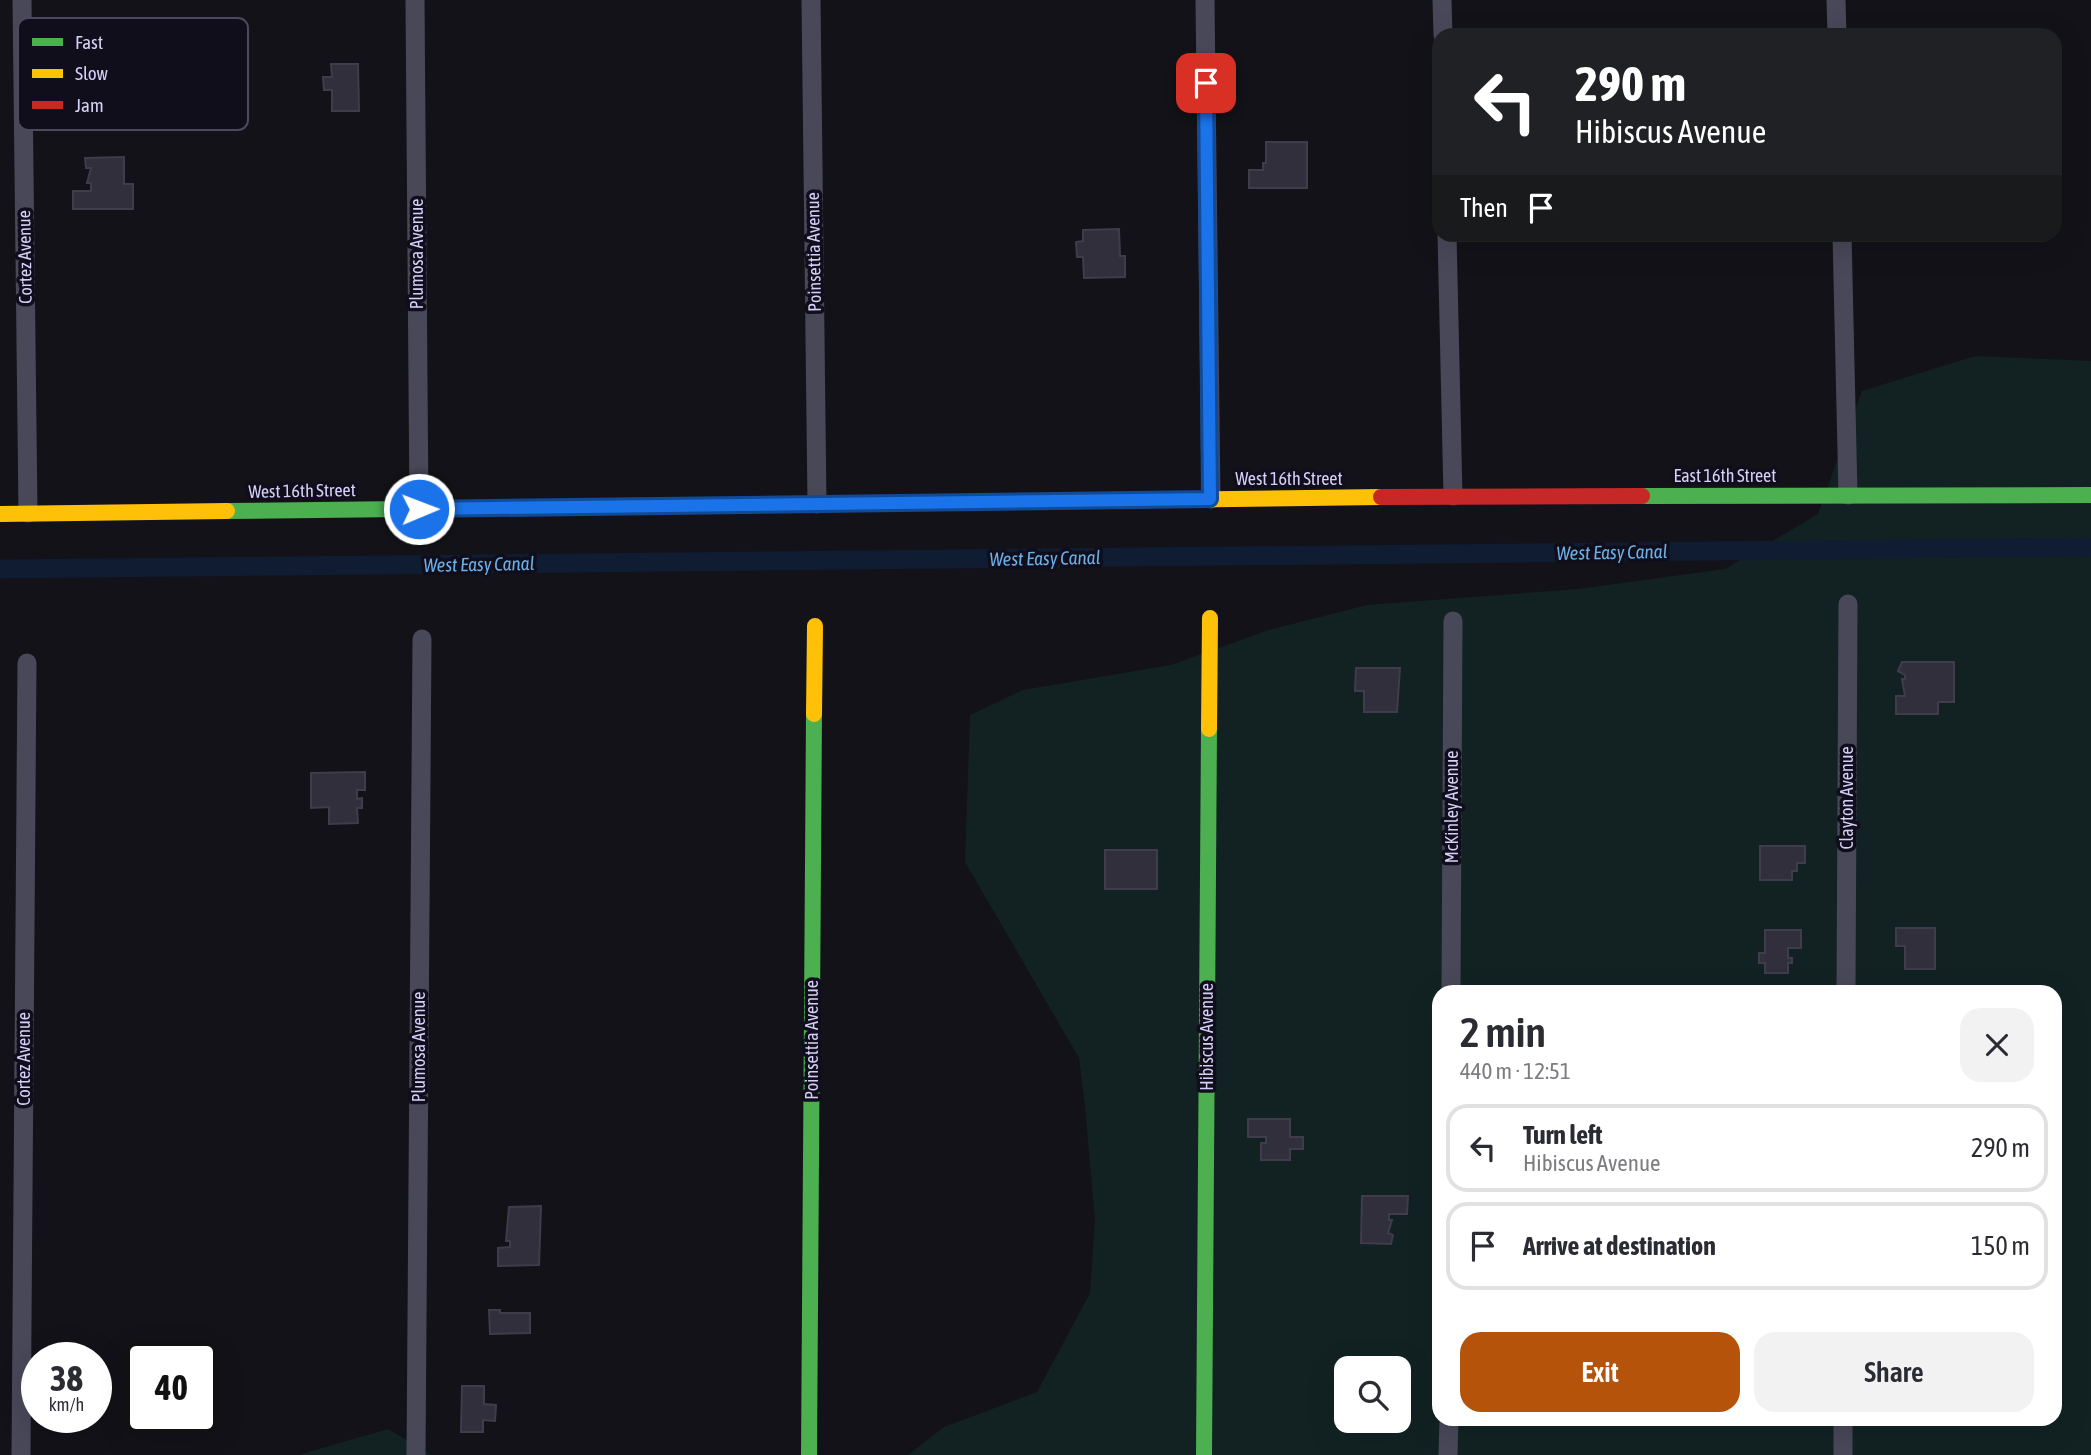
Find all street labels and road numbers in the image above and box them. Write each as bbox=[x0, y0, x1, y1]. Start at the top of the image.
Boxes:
street label: Poinsettia Avenue bbox=[802, 192, 825, 312]
street label: Plumosa Avenue bbox=[406, 199, 427, 309]
street label: Cortez Avenue bbox=[13, 210, 36, 304]
street label: East 16th Street bbox=[1674, 465, 1776, 486]
street label: West 16th Street bbox=[1235, 468, 1343, 489]
street label: West 16th Street bbox=[248, 479, 356, 502]
street label: Clayton Avenue bbox=[1836, 746, 1857, 850]
street label: McKinley Avenue bbox=[1441, 751, 1462, 863]
street label: Poinsettia Avenue bbox=[801, 980, 822, 1100]
street label: Hibiscus Avenue bbox=[1196, 983, 1217, 1091]
street label: Plumosa Avenue bbox=[408, 992, 429, 1102]
street label: Cortez Avenue bbox=[13, 1012, 34, 1106]

